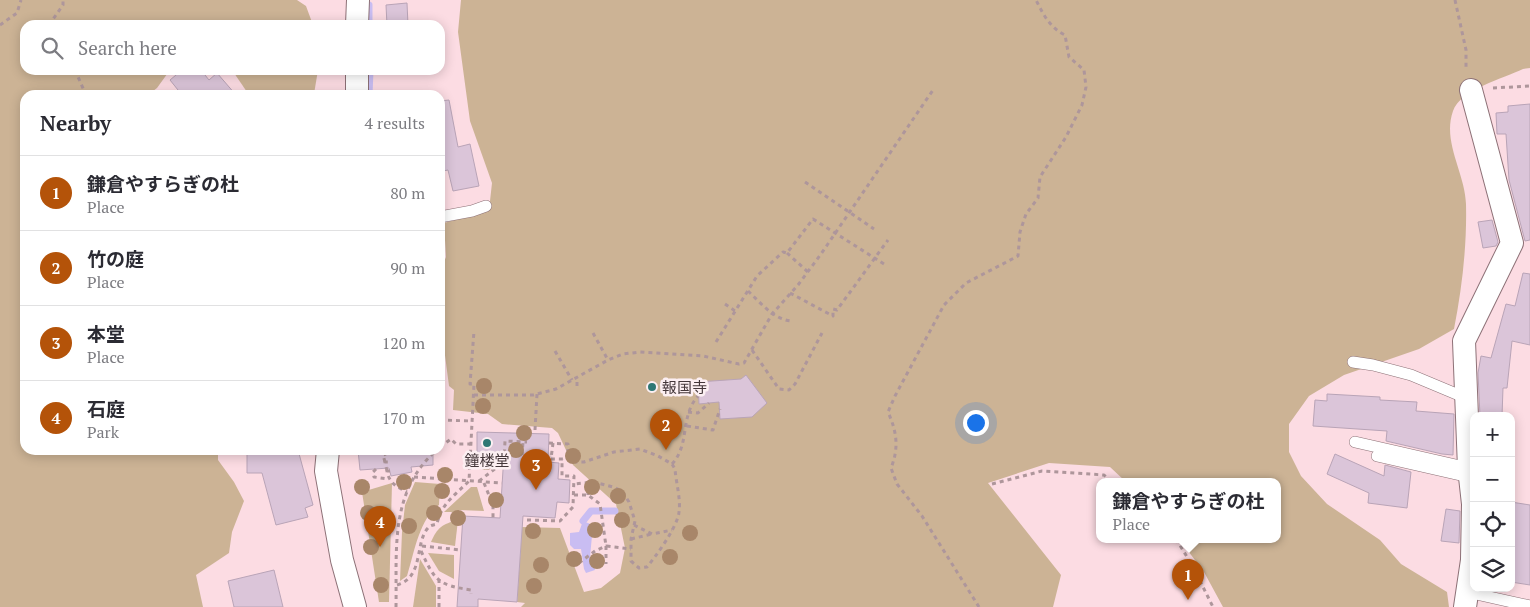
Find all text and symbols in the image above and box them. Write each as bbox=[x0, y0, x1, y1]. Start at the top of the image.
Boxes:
search box bbox=[20, 20, 445, 75]
icon: search bbox=[38, 34, 66, 62]
text: Search here bbox=[78, 35, 177, 60]
text: Nearby bbox=[40, 109, 111, 137]
text: 4 results bbox=[365, 112, 425, 134]
text: 鎌倉やすらぎの杜 bbox=[87, 171, 239, 196]
text: 1 bbox=[51, 182, 61, 204]
text: 80 m bbox=[390, 182, 425, 204]
text: Place bbox=[87, 196, 125, 218]
text: 竹の庭 bbox=[87, 246, 144, 271]
text: 2 bbox=[51, 257, 61, 279]
text: 90 m bbox=[390, 257, 425, 279]
text: Place bbox=[87, 271, 125, 293]
text: 本堂 bbox=[87, 321, 125, 346]
text: 3 bbox=[51, 332, 61, 354]
text: 120 m bbox=[382, 332, 425, 354]
text: Place bbox=[87, 346, 125, 368]
place label: 報国寺 bbox=[662, 377, 707, 397]
marker: 報国寺 bbox=[646, 381, 658, 393]
text: 石庭 bbox=[87, 396, 125, 421]
text: 4 bbox=[51, 407, 61, 429]
text: 170 m bbox=[382, 407, 425, 429]
pin: 2 bbox=[650, 409, 682, 450]
your location bbox=[963, 410, 989, 436]
map controls bbox=[1470, 412, 1515, 592]
button: + bbox=[1470, 412, 1515, 457]
text: Park bbox=[87, 421, 119, 443]
marker: 鐘楼堂 bbox=[481, 437, 493, 449]
pin: 3 bbox=[520, 449, 552, 490]
place label: 鐘楼堂 bbox=[464, 450, 510, 470]
button: − bbox=[1470, 457, 1515, 502]
popup bbox=[1096, 478, 1281, 543]
text: 鎌倉やすらぎの杜 bbox=[1112, 488, 1265, 513]
button: locate bbox=[1470, 502, 1515, 547]
pin: 4 bbox=[364, 506, 396, 547]
text: Place bbox=[1112, 513, 1150, 535]
button: layers bbox=[1470, 547, 1515, 592]
pin: 1 bbox=[1172, 559, 1204, 600]

